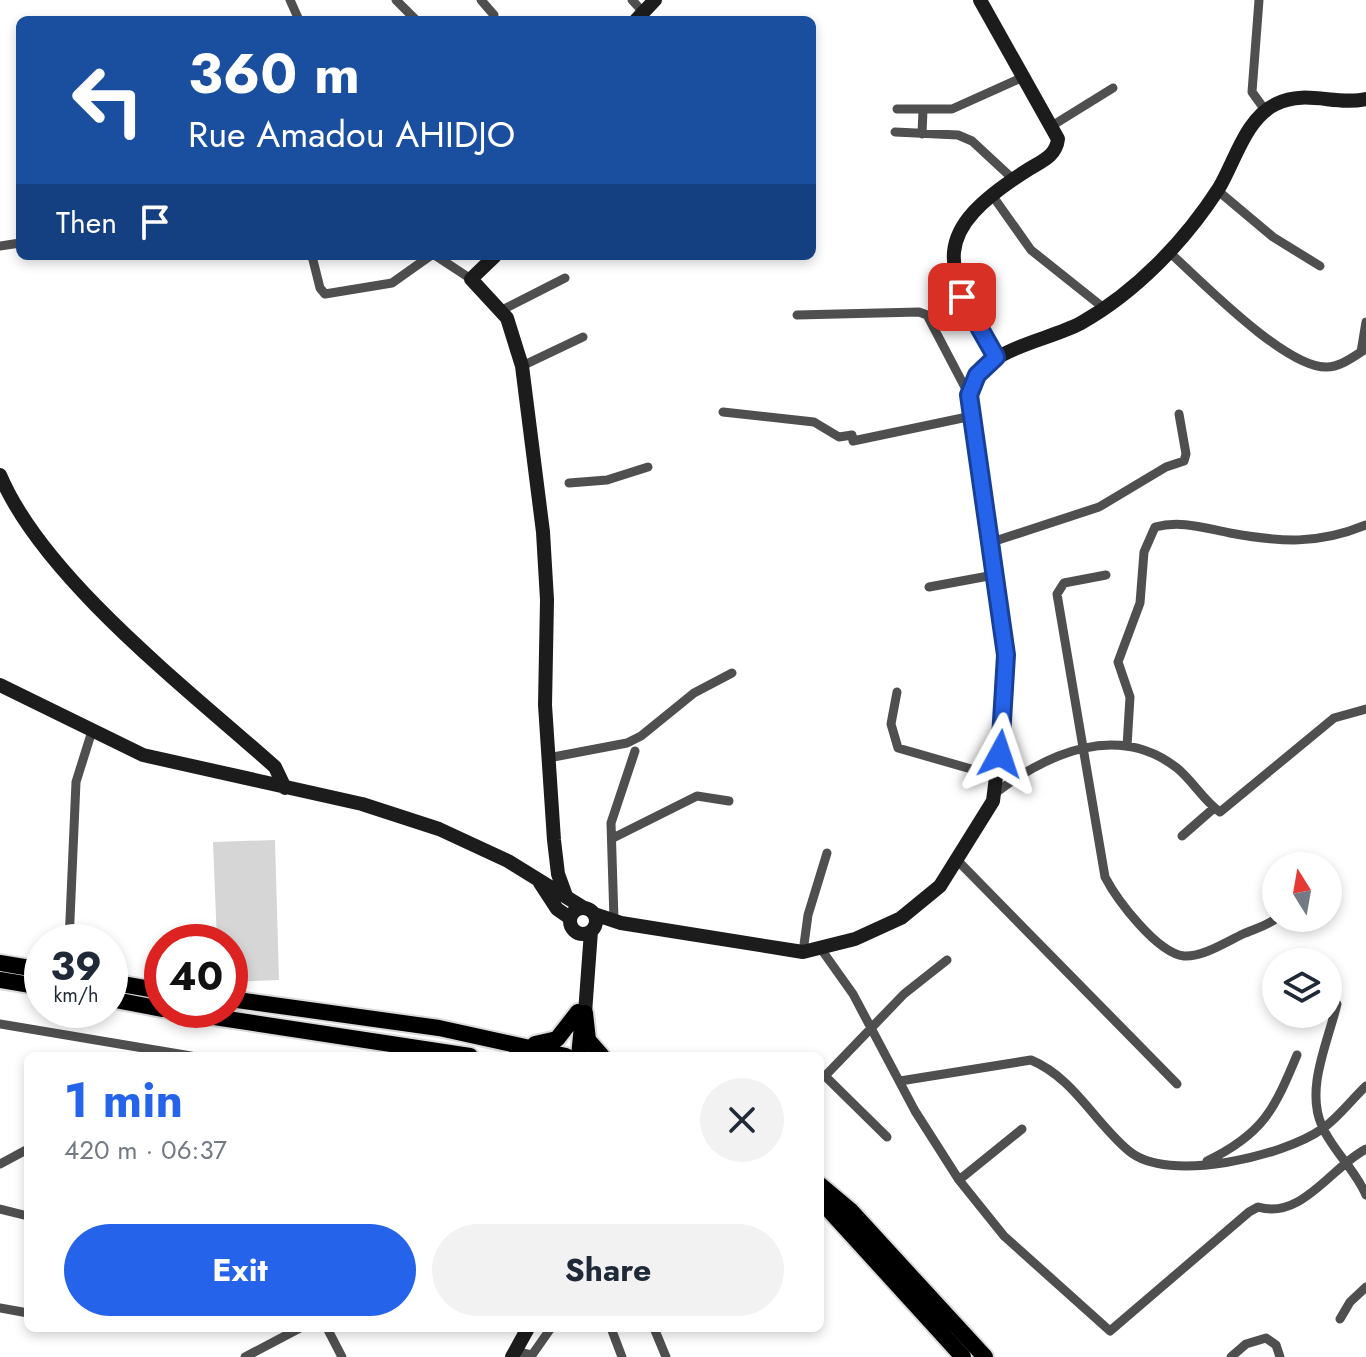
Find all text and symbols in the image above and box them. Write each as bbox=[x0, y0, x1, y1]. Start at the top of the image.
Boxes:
text: 360 m bbox=[188, 33, 360, 114]
icon: left bbox=[56, 48, 160, 152]
text: Rue Amadou AHIDJO bbox=[188, 108, 515, 160]
icon: arrive bbox=[133, 200, 177, 244]
text: Then bbox=[56, 201, 117, 244]
pin bbox=[928, 263, 996, 331]
icon: arrive bbox=[940, 275, 984, 319]
position arrow bbox=[958, 712, 1042, 796]
north arrow bbox=[1262, 852, 1342, 932]
map controls bbox=[1262, 852, 1342, 1028]
speed limit sign: 40 bbox=[144, 924, 248, 1028]
text: 39 bbox=[50, 937, 102, 995]
button: layers bbox=[1262, 948, 1342, 1028]
text: km/h bbox=[53, 981, 99, 1010]
text: 1 min bbox=[64, 1066, 183, 1135]
button: close bbox=[700, 1078, 784, 1162]
text: 420 m · 06:37 bbox=[64, 1131, 227, 1169]
button: Exit bbox=[64, 1224, 416, 1316]
button: Share bbox=[432, 1224, 784, 1316]

